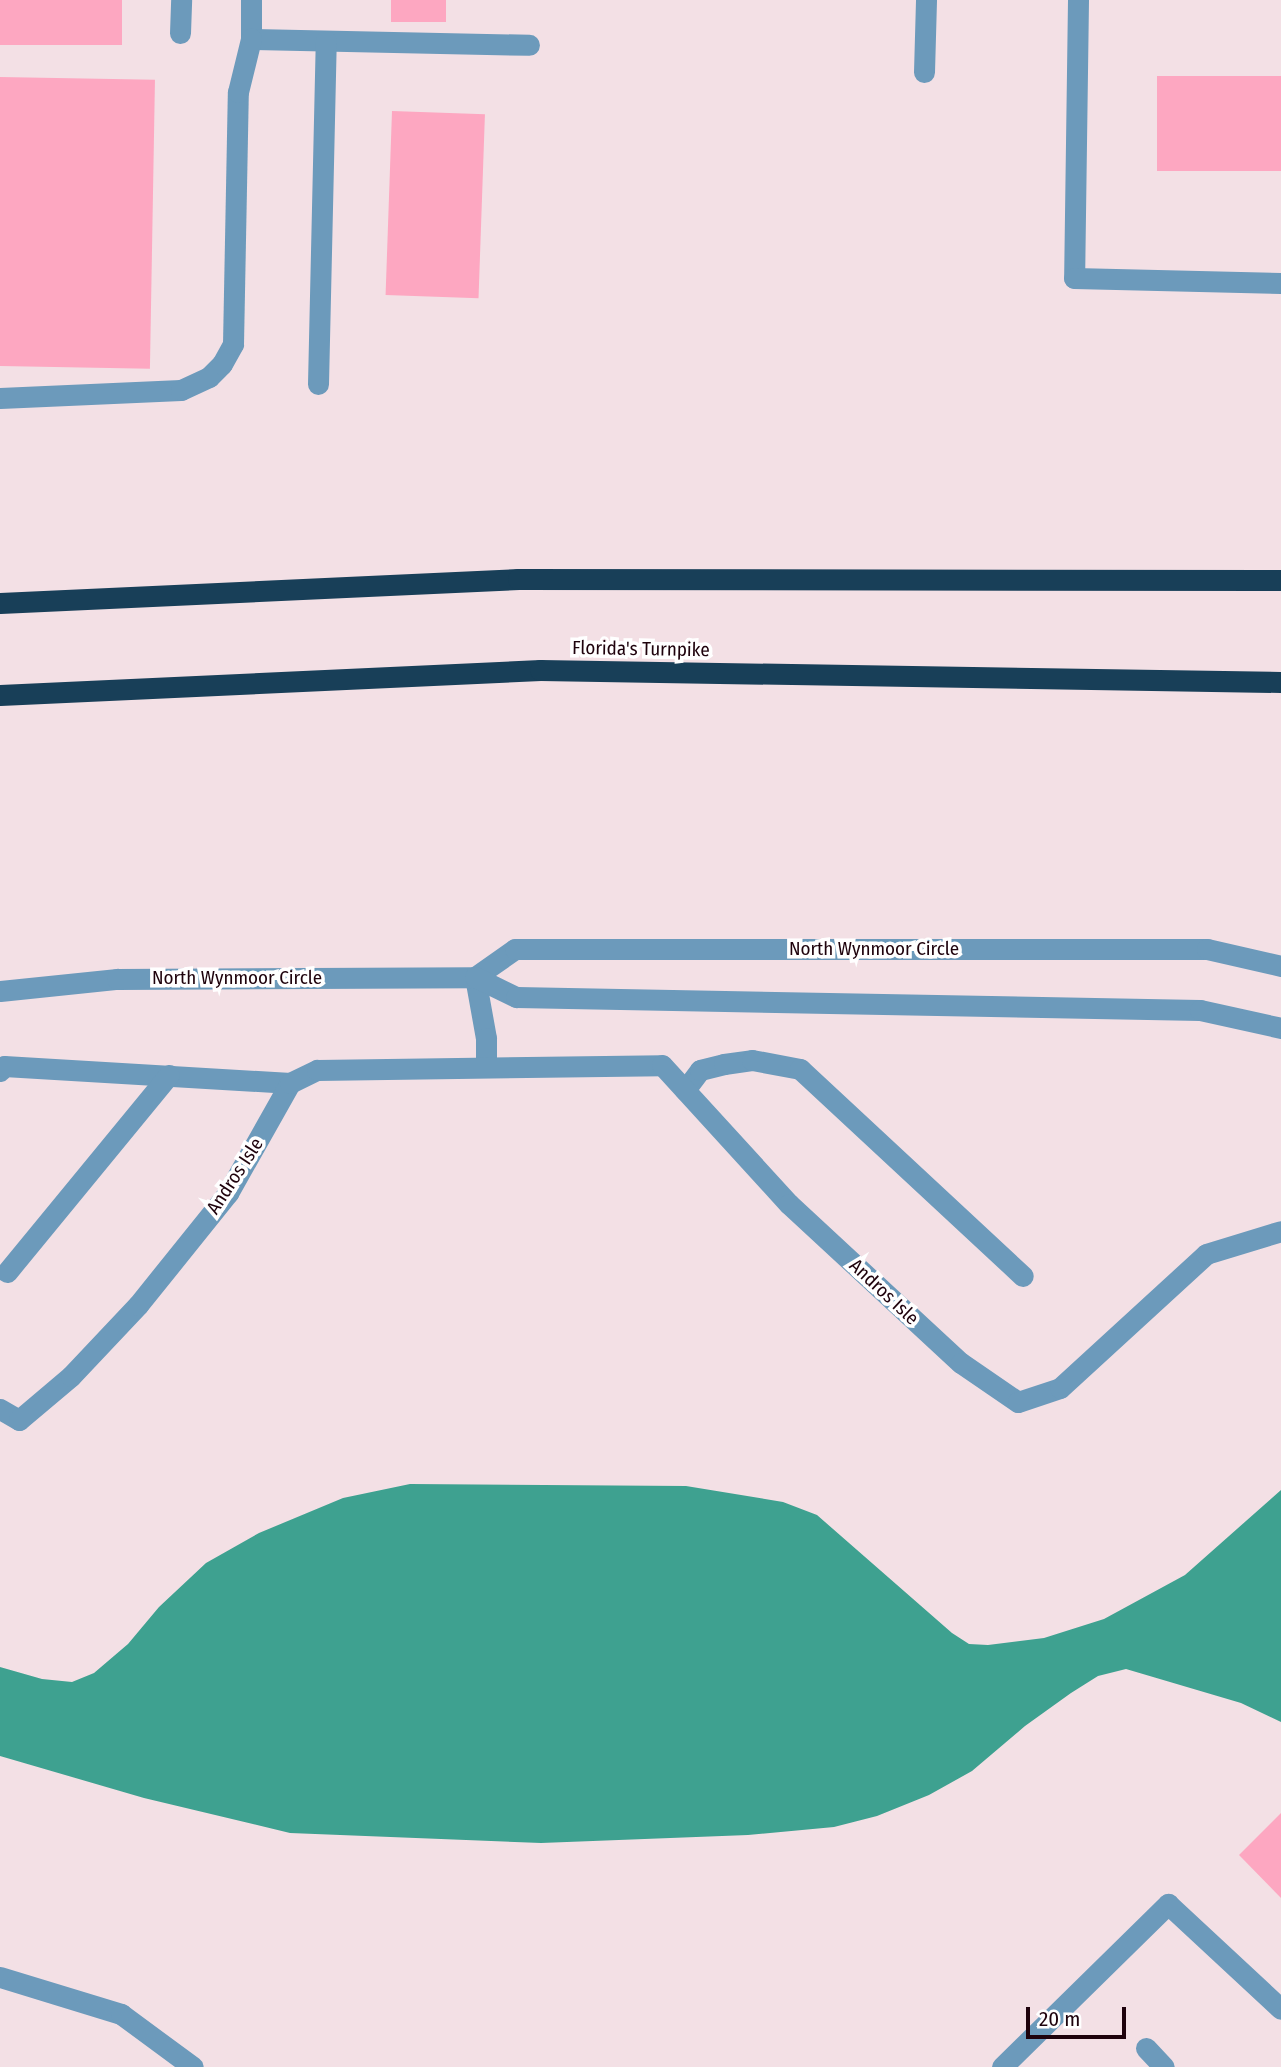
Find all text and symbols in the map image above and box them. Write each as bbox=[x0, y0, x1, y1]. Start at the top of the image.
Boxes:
street label: Florida's Turnpike bbox=[572, 636, 710, 662]
street label: North Wynmoor Circle bbox=[789, 938, 959, 960]
street label: North Wynmoor Circle bbox=[152, 967, 322, 989]
street label: Andros Isle bbox=[202, 1134, 268, 1218]
street label: Andros Isle bbox=[845, 1254, 923, 1330]
scale bar bbox=[1029, 1994, 1129, 2038]
text: 20 m bbox=[1039, 2006, 1080, 2032]

